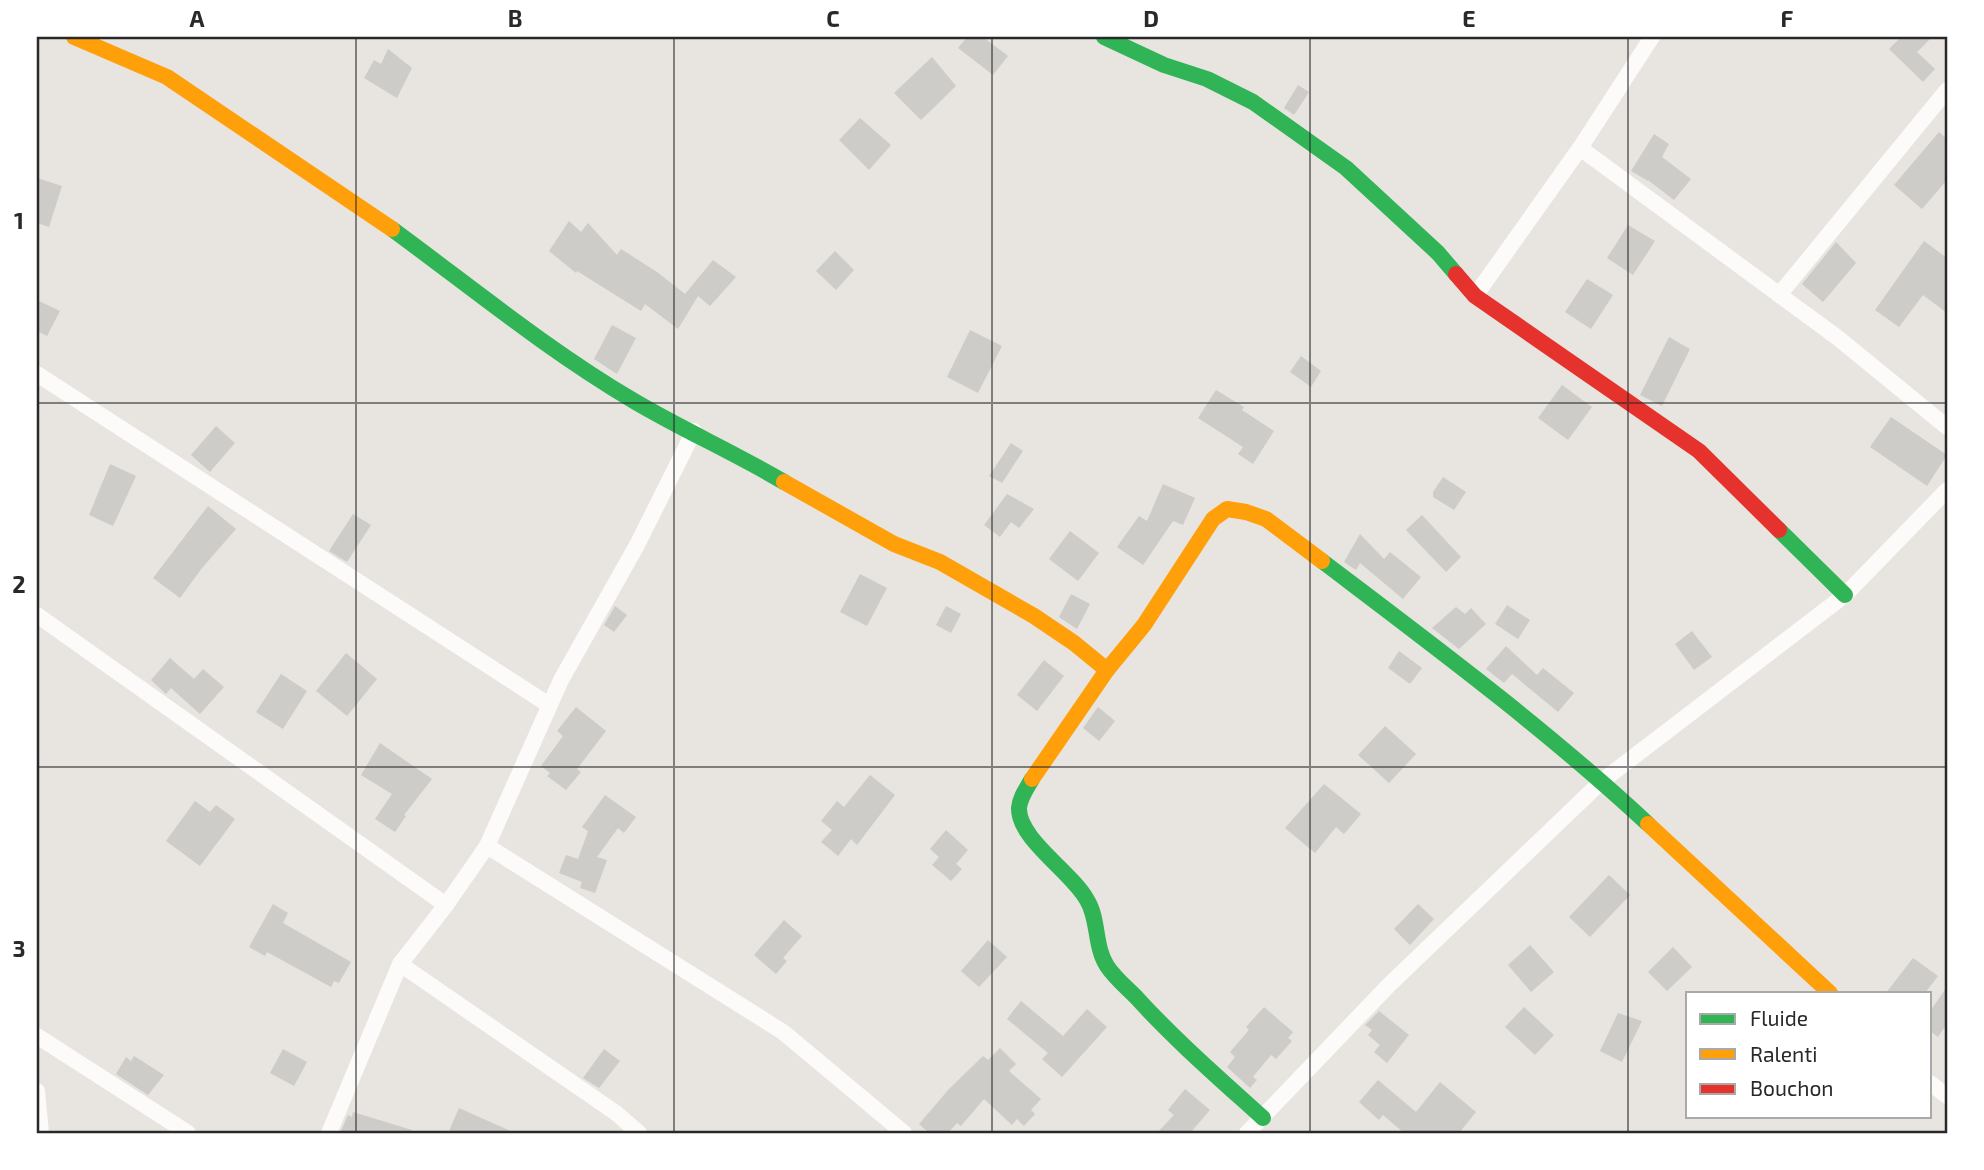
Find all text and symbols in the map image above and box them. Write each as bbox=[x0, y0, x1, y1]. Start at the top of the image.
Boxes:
text: A bbox=[189, 4, 205, 32]
text: B bbox=[508, 4, 522, 32]
text: C bbox=[826, 4, 840, 32]
text: D bbox=[1143, 4, 1159, 32]
text: E bbox=[1462, 4, 1476, 32]
text: F bbox=[1781, 4, 1794, 32]
text: 1 bbox=[14, 206, 24, 234]
text: 2 bbox=[12, 570, 26, 598]
text: 3 bbox=[12, 934, 26, 962]
legend bbox=[1686, 992, 1932, 1118]
text: Fluide bbox=[1750, 1005, 1808, 1030]
text: Ralenti bbox=[1750, 1041, 1817, 1066]
text: Bouchon bbox=[1750, 1075, 1834, 1100]

